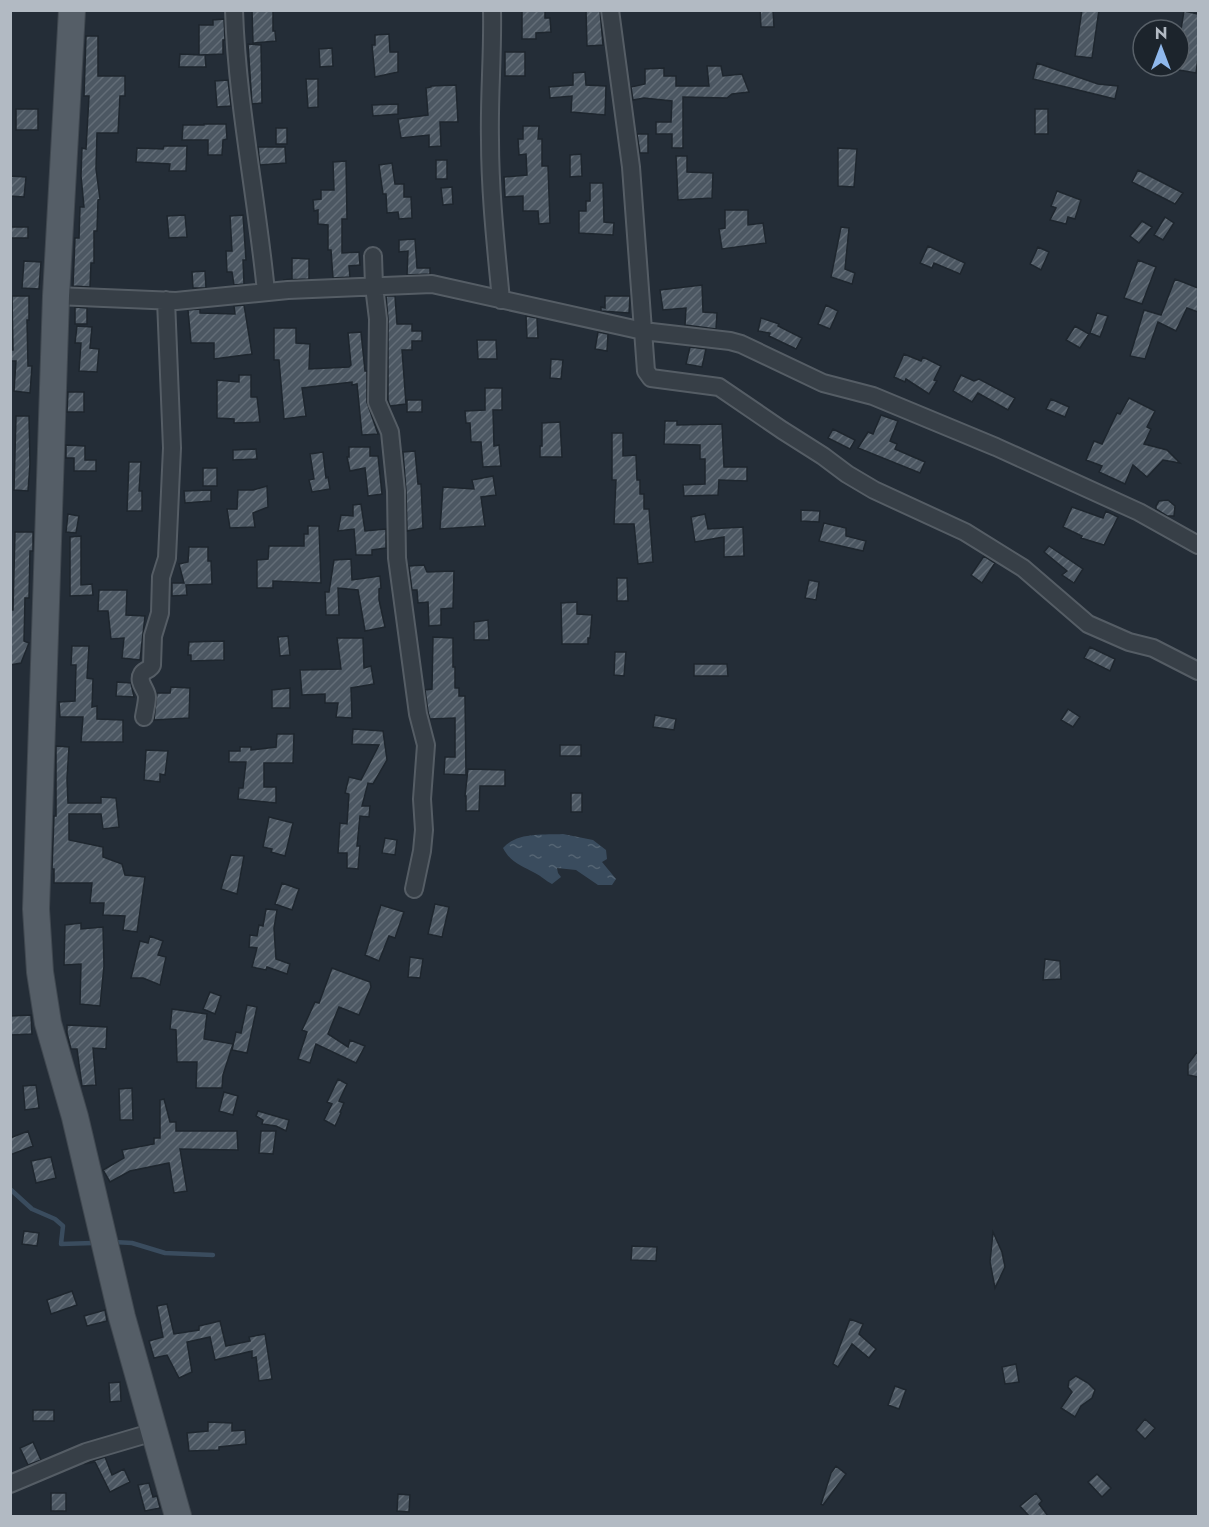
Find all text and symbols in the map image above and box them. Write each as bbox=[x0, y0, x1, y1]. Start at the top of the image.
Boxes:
north arrow bbox=[1131, 18, 1191, 78]
text: N bbox=[1155, 22, 1167, 45]

